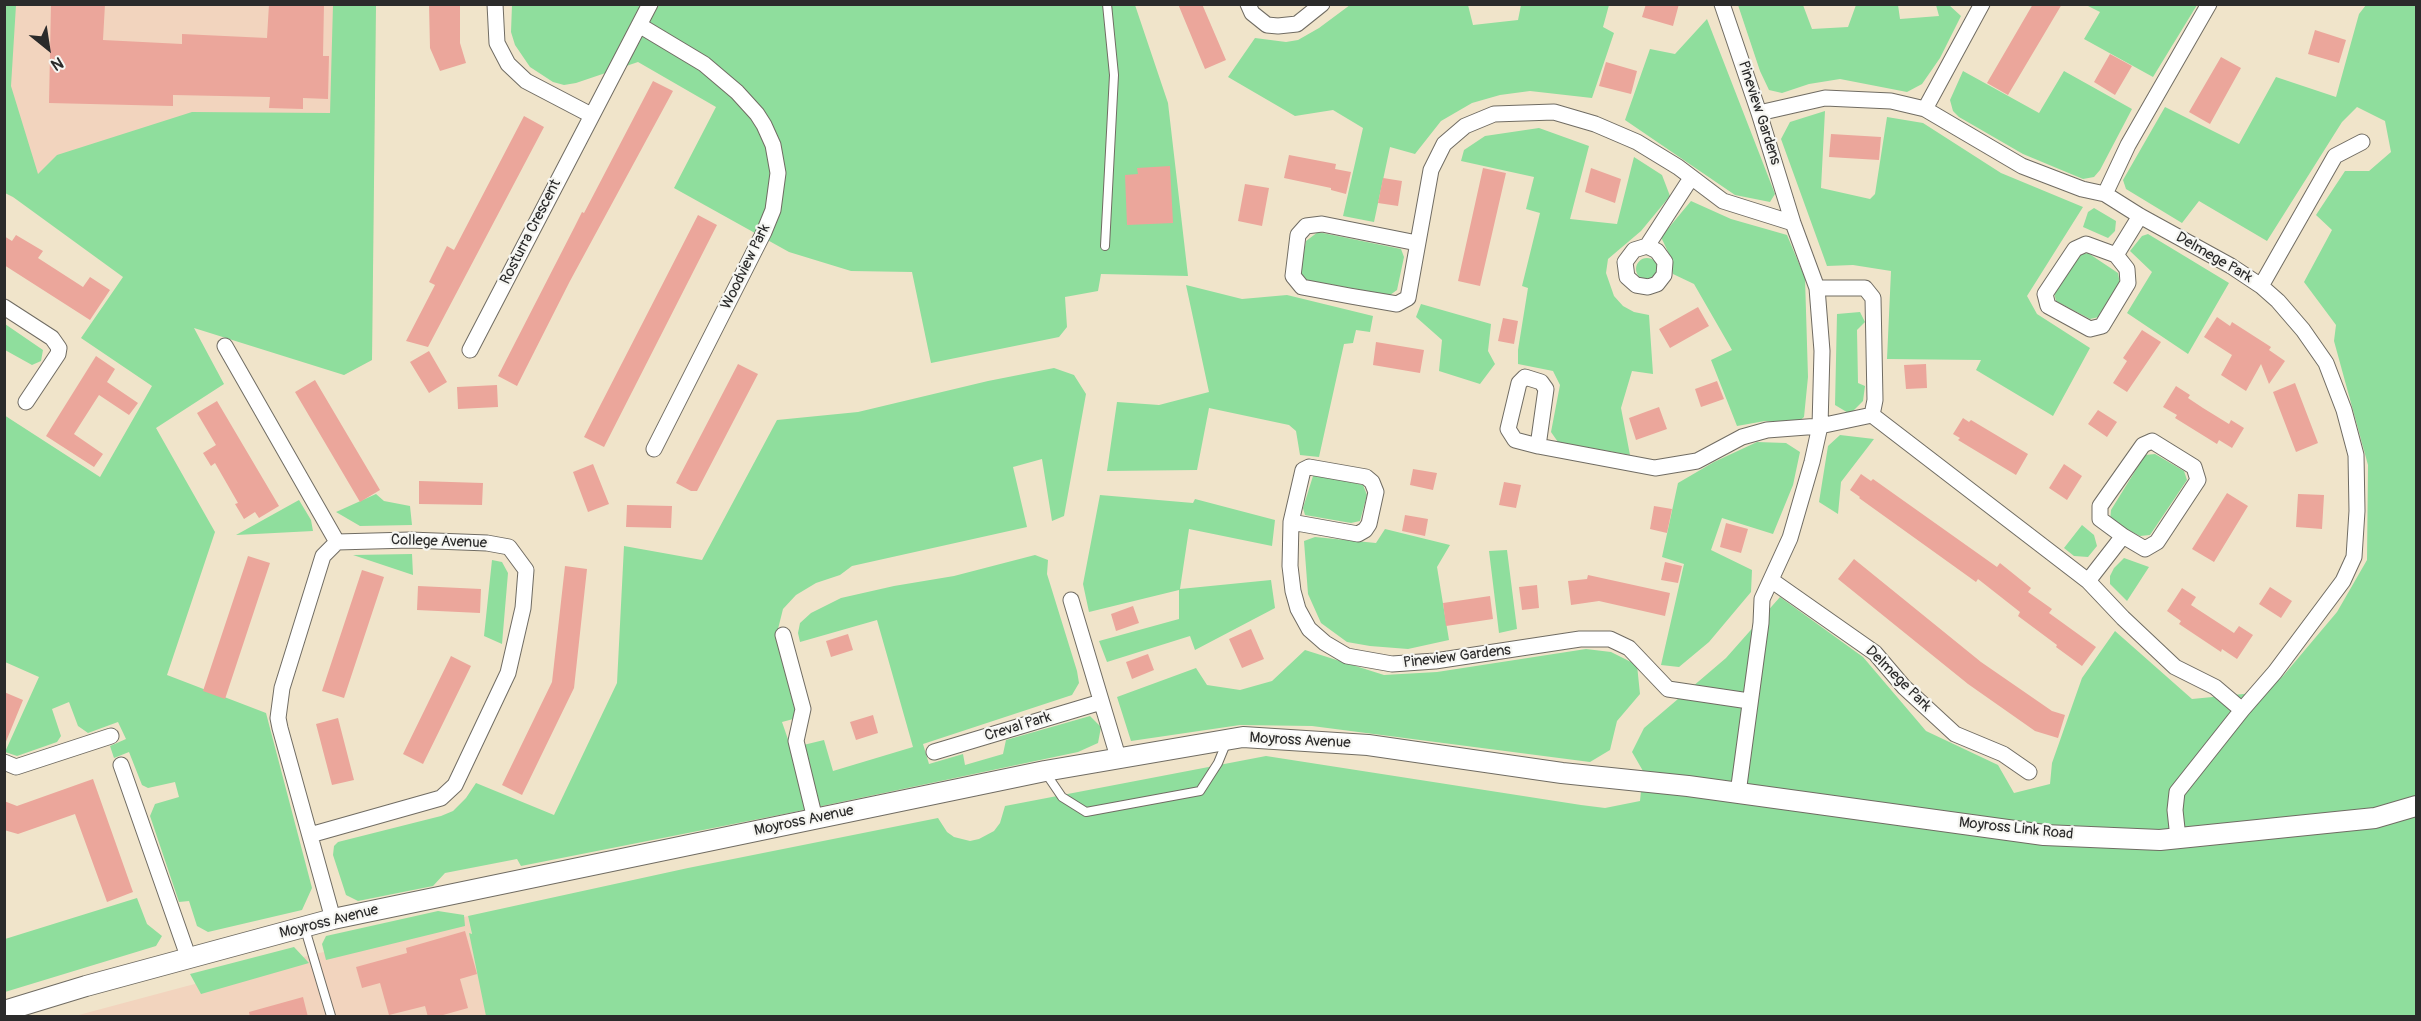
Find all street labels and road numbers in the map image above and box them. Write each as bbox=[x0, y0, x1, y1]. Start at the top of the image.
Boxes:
street label: Pineview Gardens bbox=[1734, 59, 1784, 167]
street label: Rosturra Crescent bbox=[497, 176, 565, 288]
street label: Woodview Park bbox=[718, 221, 774, 313]
street label: Delmege Park bbox=[2172, 229, 2256, 287]
street label: College Avenue bbox=[391, 531, 487, 553]
street label: Pineview Gardens bbox=[1402, 641, 1512, 673]
street label: Delmege Park bbox=[1861, 642, 1935, 716]
street label: Creval Park bbox=[983, 708, 1053, 746]
street label: Moyross Avenue bbox=[1249, 729, 1351, 753]
street label: Moyross Avenue bbox=[753, 802, 855, 840]
street label: Moyross Link Road bbox=[1958, 814, 2074, 844]
street label: Moyross Avenue bbox=[278, 901, 380, 943]

